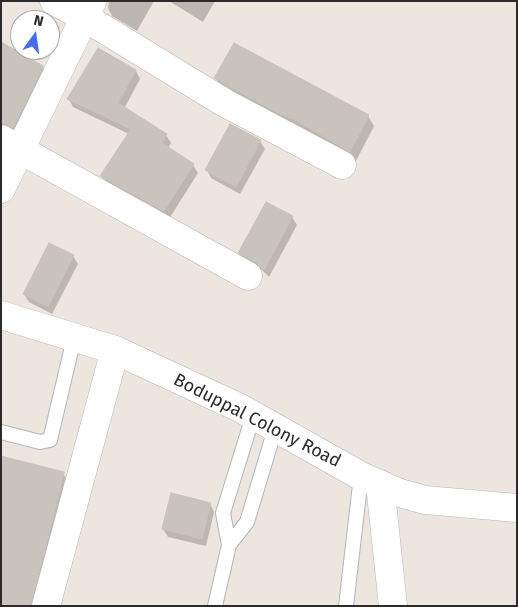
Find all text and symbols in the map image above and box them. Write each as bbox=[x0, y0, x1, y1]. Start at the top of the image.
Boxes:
north arrow bbox=[10, 10, 60, 60]
text: N bbox=[32, 12, 45, 30]
street label: Boduppal Colony Road bbox=[170, 369, 344, 473]

